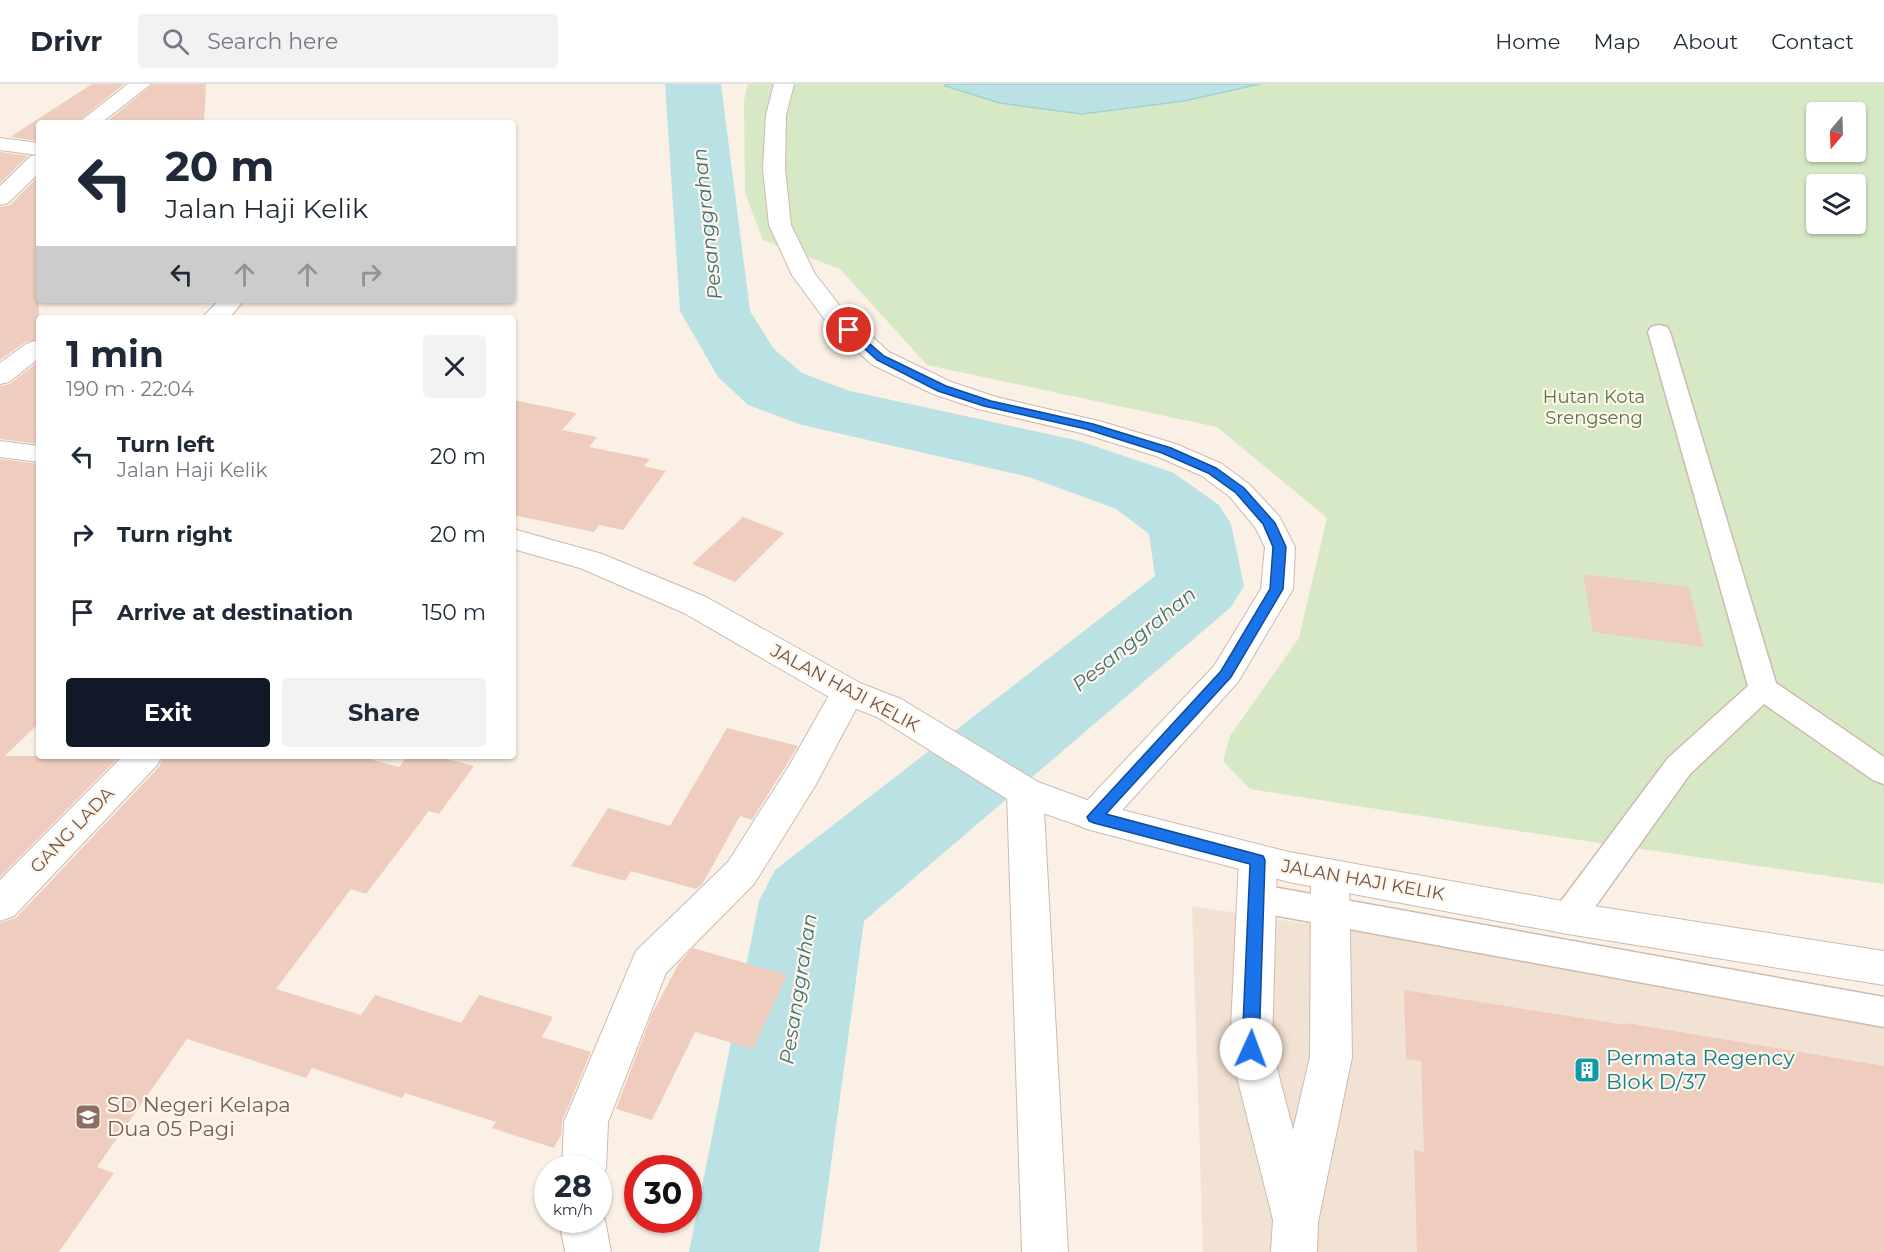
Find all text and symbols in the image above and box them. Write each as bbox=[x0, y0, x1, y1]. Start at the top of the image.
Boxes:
search box bbox=[138, 14, 558, 68]
text: Drivr bbox=[30, 24, 102, 58]
icon: search bbox=[159, 25, 192, 58]
text: Search here bbox=[207, 28, 338, 55]
text: Home bbox=[1495, 29, 1560, 54]
text: Map bbox=[1593, 29, 1640, 54]
text: About bbox=[1673, 29, 1738, 54]
text: Contact bbox=[1771, 29, 1854, 54]
north arrow bbox=[1806, 102, 1866, 162]
map controls bbox=[1806, 102, 1866, 234]
text: 20 m bbox=[165, 140, 274, 192]
icon: left bbox=[66, 144, 144, 222]
water label: Pesanggrahan bbox=[687, 147, 727, 301]
button: layers bbox=[1806, 174, 1866, 234]
text: Jalan Haji Kelik bbox=[165, 192, 368, 225]
icon: left bbox=[165, 258, 198, 291]
icon: ahead bbox=[228, 258, 261, 291]
icon: ahead bbox=[291, 258, 324, 291]
icon: right bbox=[354, 258, 387, 291]
pin bbox=[823, 304, 874, 355]
icon: arrive bbox=[832, 313, 865, 346]
text: 1 min bbox=[66, 332, 164, 376]
button: close bbox=[423, 335, 486, 398]
text: 190 m · 22:04 bbox=[66, 377, 194, 401]
park label: Hutan Kota Srengseng bbox=[1543, 386, 1645, 429]
text: Turn left bbox=[117, 431, 215, 458]
icon: left bbox=[66, 440, 99, 473]
text: 20 m bbox=[430, 443, 486, 470]
text: Jalan Haji Kelik bbox=[117, 458, 267, 482]
icon: right bbox=[66, 518, 99, 551]
text: Turn right bbox=[117, 521, 232, 548]
text: 20 m bbox=[430, 521, 486, 548]
water label: Pesanggrahan bbox=[1067, 582, 1201, 696]
icon: arrive bbox=[66, 596, 99, 629]
text: Arrive at destination bbox=[117, 599, 353, 626]
text: 150 m bbox=[422, 599, 486, 626]
street label: JALAN HAJI KELIK bbox=[766, 639, 923, 737]
button: Exit bbox=[66, 678, 270, 747]
button: Share bbox=[282, 678, 486, 747]
street label: GANG LADA bbox=[25, 782, 119, 878]
street label: JALAN HAJI KELIK bbox=[1279, 855, 1446, 905]
water label: Pesanggrahan bbox=[774, 912, 822, 1066]
position arrow bbox=[1219, 1017, 1283, 1081]
place label: Permata Regency Blok D/37 bbox=[1606, 1045, 1795, 1094]
building icon: Permata Regency Blok D/37 bbox=[1572, 1055, 1602, 1085]
place label: SD Negeri Kelapa Dua 05 Pagi bbox=[107, 1092, 291, 1141]
school or university icon: SD Negeri Kelapa Dua 05 Pagi bbox=[73, 1102, 103, 1132]
speed limit sign: 30 bbox=[624, 1155, 702, 1233]
text: 28 bbox=[554, 1168, 592, 1205]
text: km/h bbox=[553, 1200, 593, 1219]

